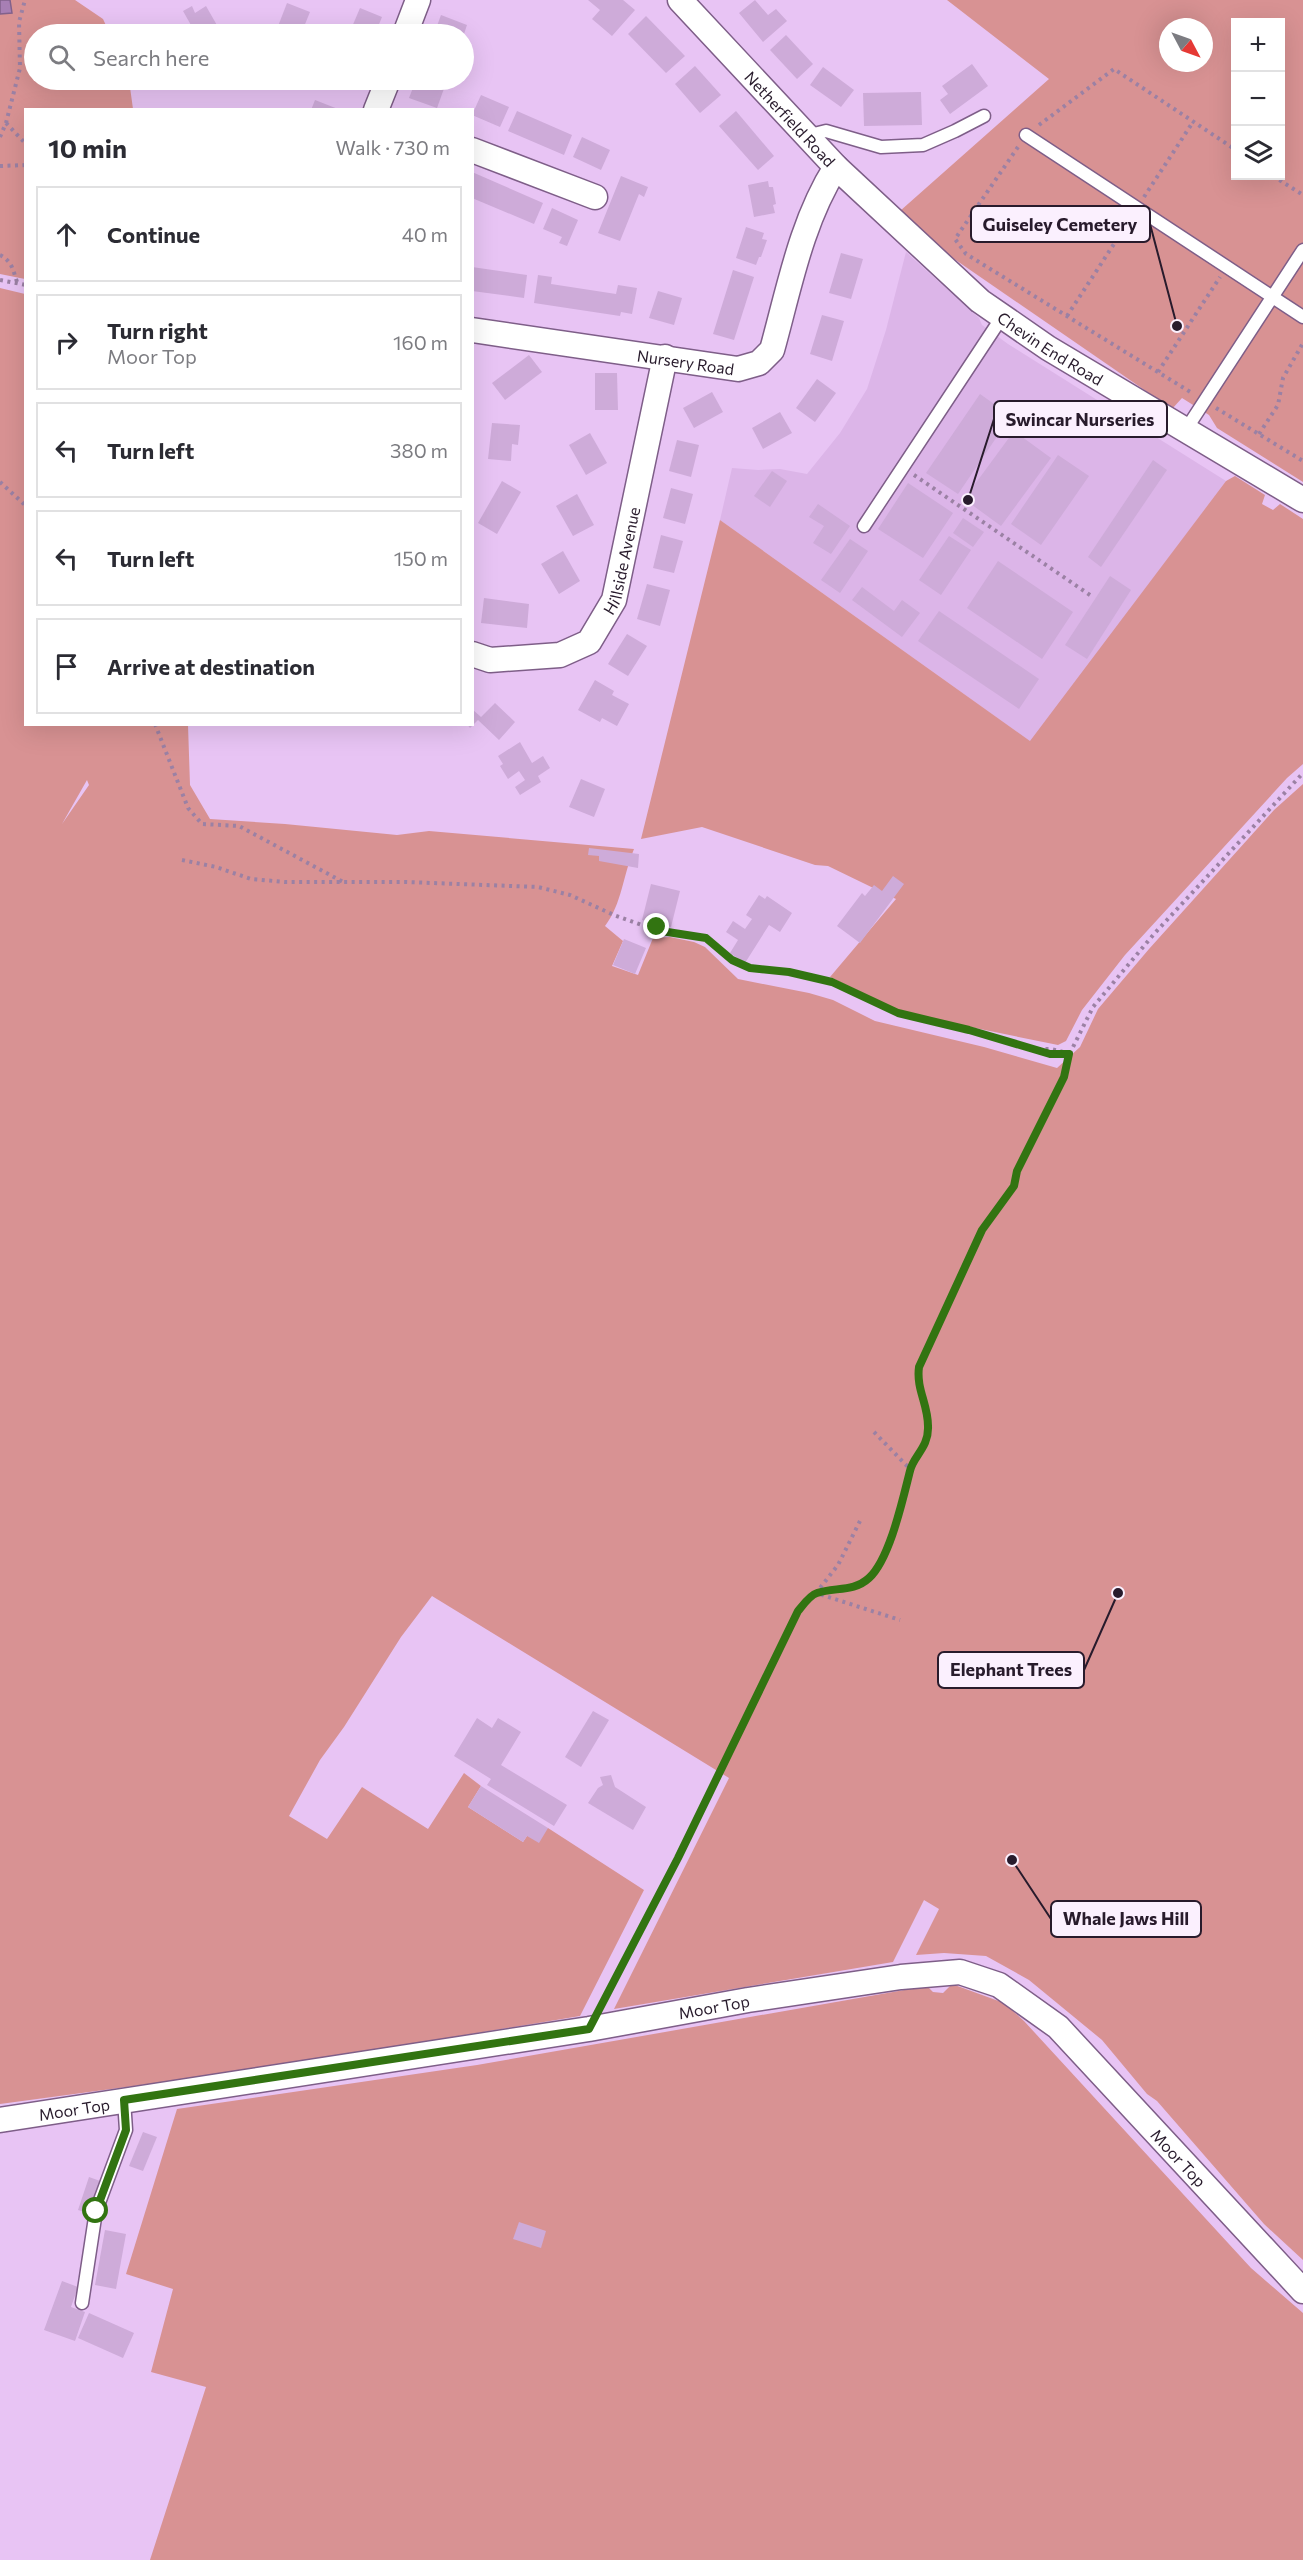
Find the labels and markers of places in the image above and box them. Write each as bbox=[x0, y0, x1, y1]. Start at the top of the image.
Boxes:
callout: Guiseley Cemetery bbox=[971, 206, 1150, 242]
callout: Swincar Nurseries bbox=[994, 401, 1167, 437]
callout: Elephant Trees bbox=[938, 1652, 1084, 1688]
callout: Whale Jaws Hill bbox=[1051, 1901, 1201, 1937]

